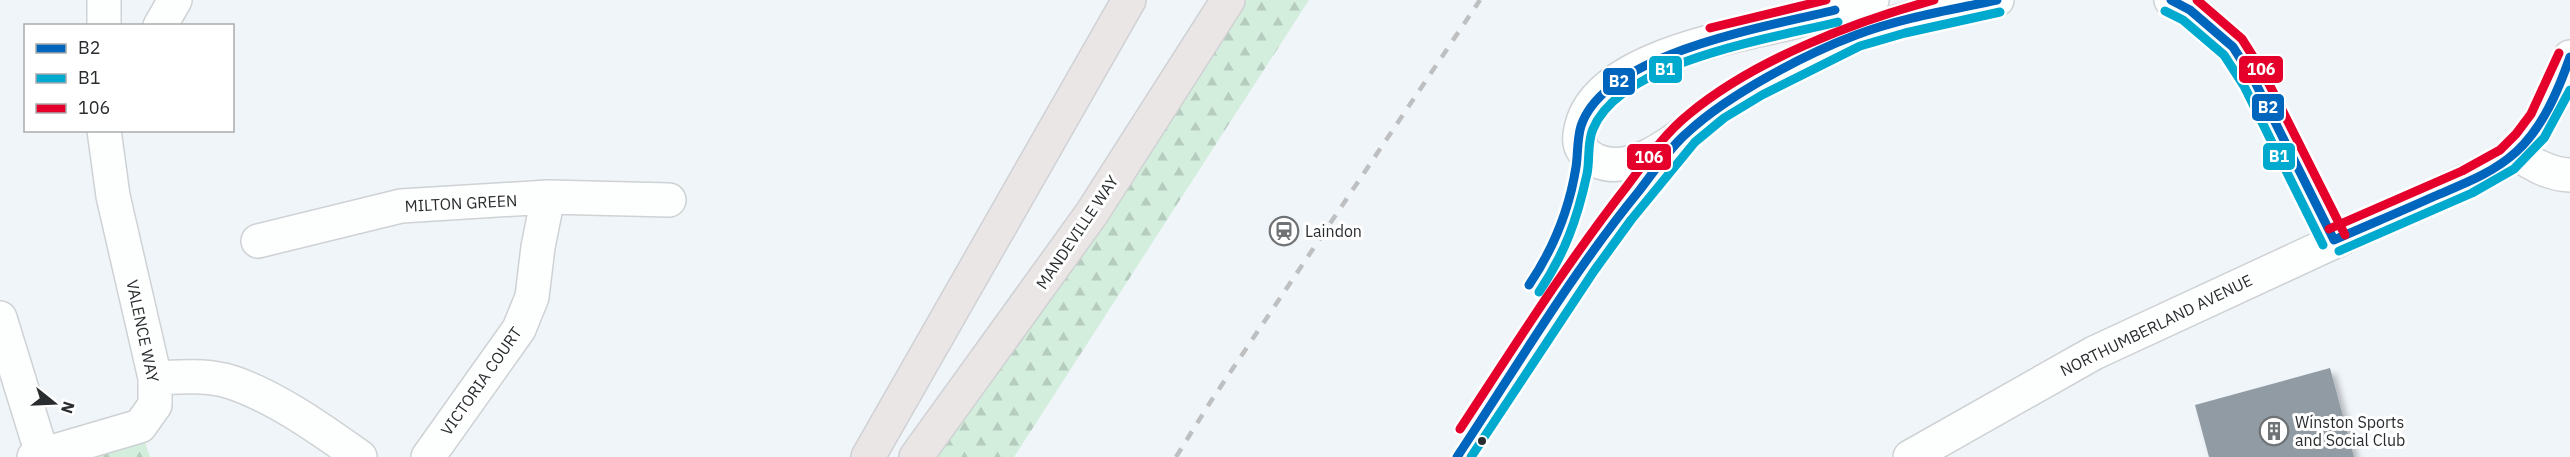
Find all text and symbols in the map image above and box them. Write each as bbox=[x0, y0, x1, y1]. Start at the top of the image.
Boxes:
legend bbox=[24, 24, 234, 132]
text: B2 bbox=[78, 36, 101, 59]
line badge: B1 bbox=[1648, 55, 1683, 84]
line badge: 106 bbox=[2238, 55, 2284, 84]
text: B1 bbox=[1655, 59, 1676, 79]
text: 106 bbox=[2247, 59, 2276, 79]
text: B1 bbox=[78, 66, 101, 89]
line badge: B2 bbox=[1602, 67, 1636, 96]
text: B2 bbox=[1609, 71, 1629, 91]
line badge: B2 bbox=[2251, 93, 2285, 122]
text: 106 bbox=[78, 96, 110, 119]
text: B2 bbox=[2258, 97, 2278, 117]
line badge: B1 bbox=[2262, 142, 2296, 171]
line badge: 106 bbox=[1626, 143, 1672, 171]
text: B1 bbox=[2269, 146, 2290, 166]
text: 106 bbox=[1635, 147, 1664, 167]
street label: MANDEVILLE WAY bbox=[1032, 171, 1123, 293]
street label: MILTON GREEN bbox=[404, 190, 518, 216]
station icon: Laindon bbox=[1268, 215, 1300, 247]
place label: Laindon bbox=[1305, 221, 1362, 241]
street label: NORTHUMBERLAND AVENUE bbox=[2057, 270, 2255, 380]
street label: VALENCE WAY bbox=[122, 278, 164, 384]
street label: VICTORIA COURT bbox=[436, 323, 526, 439]
north arrow bbox=[24, 373, 84, 433]
text: N bbox=[57, 399, 80, 416]
place label: Winston Sports and Social Club bbox=[2295, 412, 2405, 450]
building icon: Winston Sports and Social Club bbox=[2258, 415, 2290, 447]
unlabelled marker bbox=[1476, 435, 1488, 447]

